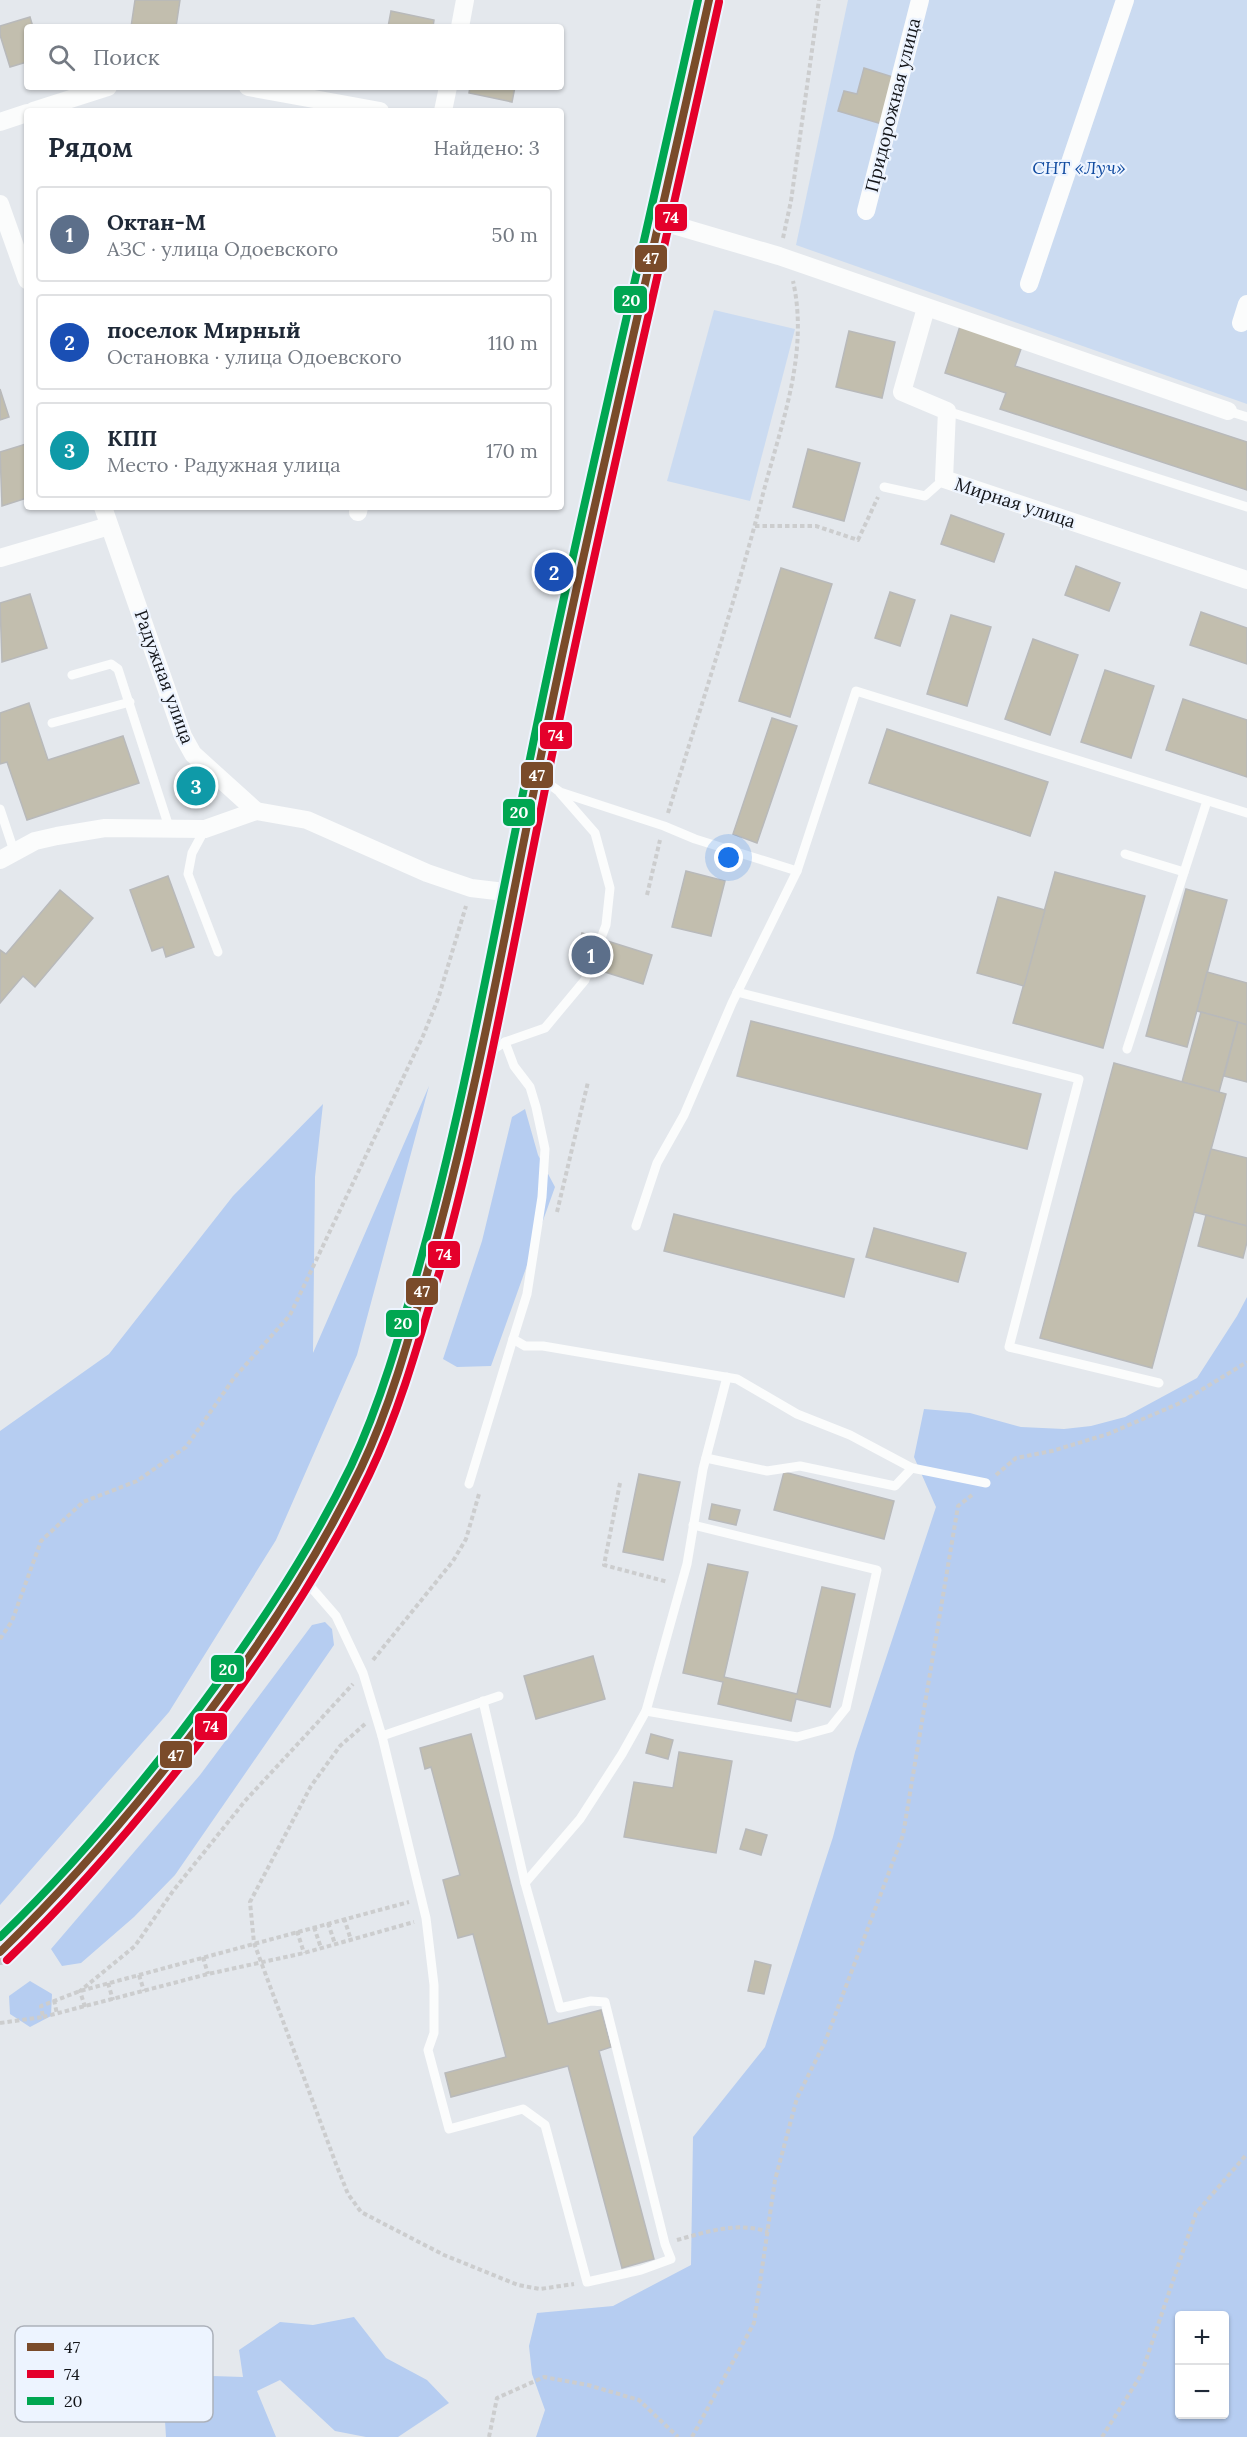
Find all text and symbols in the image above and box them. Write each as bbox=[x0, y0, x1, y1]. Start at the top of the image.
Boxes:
street label: Придорожная улица bbox=[860, 15, 925, 194]
search box bbox=[24, 24, 564, 90]
icon: search bbox=[45, 41, 78, 74]
text: Поиск bbox=[93, 43, 159, 71]
text: Рядом bbox=[48, 131, 133, 164]
text: Найдено: 3 bbox=[434, 135, 540, 160]
park label: СНТ «Луч» bbox=[1032, 156, 1126, 179]
line badge: 74 bbox=[654, 203, 688, 232]
text: 74 bbox=[663, 207, 679, 227]
text: Октан-М bbox=[107, 208, 206, 236]
text: 1 bbox=[65, 222, 74, 247]
text: 50 m bbox=[492, 222, 538, 247]
text: АЗС · улица Одоевского bbox=[107, 236, 338, 261]
line badge: 47 bbox=[634, 244, 668, 273]
text: 47 bbox=[643, 248, 660, 268]
line badge: 20 bbox=[613, 285, 648, 314]
text: 20 bbox=[622, 290, 640, 310]
text: поселок Мирный bbox=[107, 316, 300, 344]
text: 2 bbox=[64, 330, 75, 355]
text: 110 m bbox=[488, 330, 538, 355]
text: Остановка · улица Одоевского bbox=[107, 344, 402, 369]
text: КПП bbox=[107, 424, 158, 452]
text: 3 bbox=[64, 438, 75, 463]
text: 170 m bbox=[486, 438, 538, 463]
text: Место · Радужная улица bbox=[107, 452, 341, 477]
street label: Мирная улица bbox=[952, 472, 1078, 533]
pin: 2 bbox=[534, 550, 574, 594]
street label: Радужная улица bbox=[130, 607, 199, 747]
line badge: 74 bbox=[539, 721, 573, 750]
text: 74 bbox=[548, 725, 564, 745]
line badge: 47 bbox=[520, 761, 554, 789]
pin: 3 bbox=[176, 764, 216, 808]
text: 47 bbox=[529, 765, 546, 785]
line badge: 20 bbox=[502, 798, 536, 827]
text: 20 bbox=[510, 802, 528, 822]
your location bbox=[714, 843, 743, 872]
pin: 1 bbox=[572, 932, 610, 978]
line badge: 74 bbox=[427, 1240, 461, 1269]
text: 74 bbox=[436, 1244, 452, 1264]
line badge: 47 bbox=[405, 1277, 439, 1306]
text: 47 bbox=[414, 1281, 431, 1301]
line badge: 20 bbox=[385, 1309, 420, 1338]
text: 20 bbox=[394, 1313, 412, 1333]
line badge: 20 bbox=[210, 1654, 245, 1683]
text: 20 bbox=[219, 1659, 237, 1679]
line badge: 74 bbox=[194, 1712, 228, 1741]
text: 74 bbox=[203, 1716, 219, 1736]
line badge: 47 bbox=[159, 1740, 193, 1769]
text: 47 bbox=[168, 1745, 185, 1765]
map controls bbox=[1175, 2311, 1229, 2419]
button: + bbox=[1175, 2311, 1229, 2365]
legend bbox=[15, 2326, 213, 2422]
text: 47 bbox=[64, 2337, 81, 2357]
text: 74 bbox=[64, 2364, 80, 2384]
button: − bbox=[1175, 2365, 1229, 2419]
text: 20 bbox=[64, 2391, 83, 2411]

